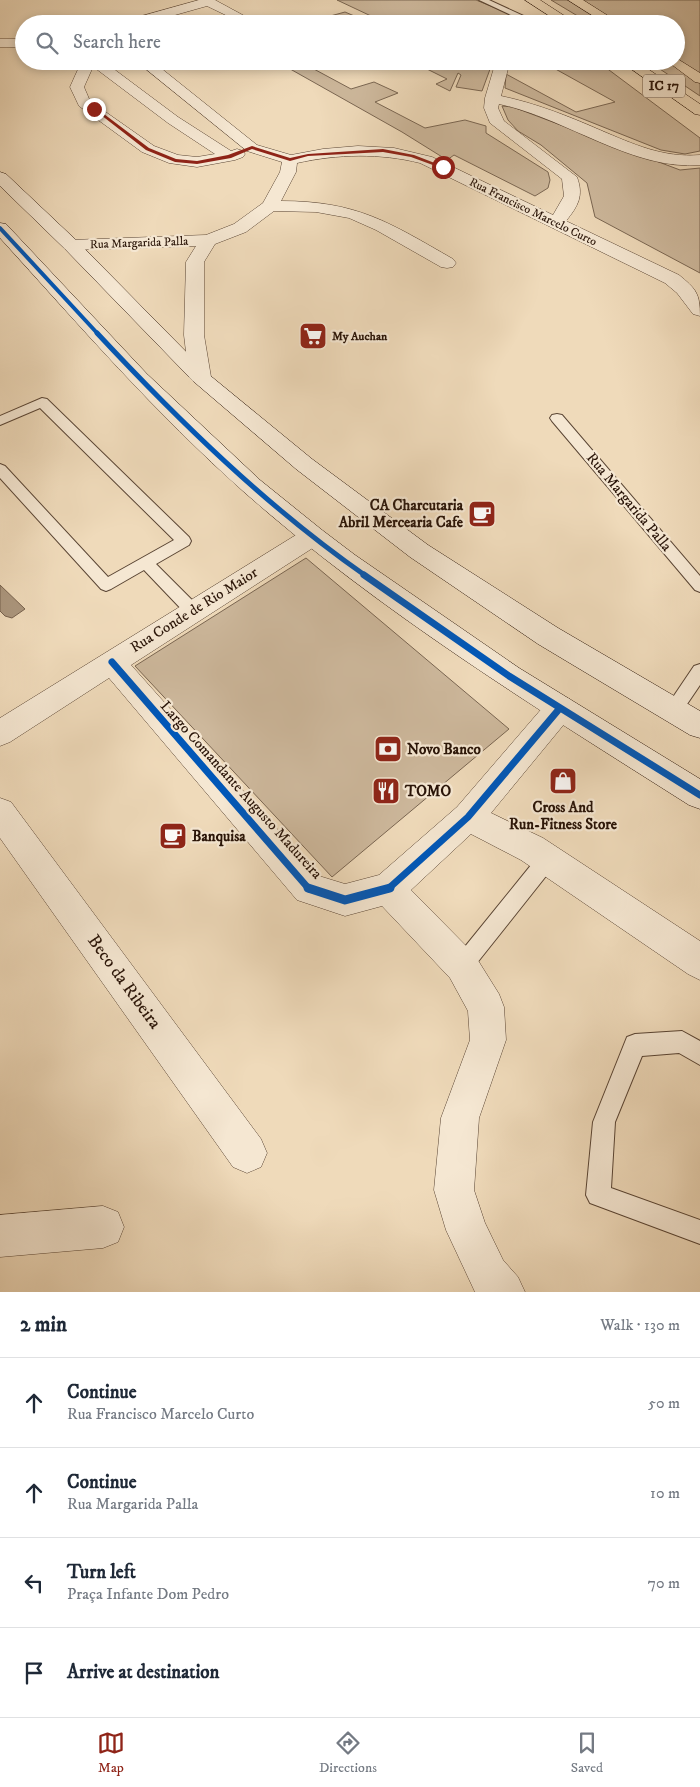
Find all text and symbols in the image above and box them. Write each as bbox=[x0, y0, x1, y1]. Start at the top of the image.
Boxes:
search box bbox=[15, 15, 685, 70]
icon: search bbox=[33, 29, 61, 57]
text: Search here bbox=[73, 31, 161, 54]
road number: IC 17 bbox=[643, 74, 685, 98]
route end bbox=[83, 98, 106, 121]
route start bbox=[432, 156, 455, 179]
street label: Rua Francisco Marcelo Curto bbox=[467, 174, 600, 250]
street label: Rua Margarida Palla bbox=[90, 234, 189, 252]
supermarket icon: My Auchan bbox=[298, 321, 328, 351]
place label: My Auchan bbox=[332, 329, 388, 344]
street label: Rua Margarida Palla bbox=[582, 449, 676, 556]
place label: CA Charcutaria Abril Mercearia Cafe bbox=[338, 496, 464, 532]
cafe icon: CA Charcutaria Abril Mercearia Cafe bbox=[467, 499, 497, 529]
street label: Rua Conde de Rio Maior bbox=[127, 563, 262, 657]
street label: Largo Comandante Augusto Madureira bbox=[156, 697, 327, 883]
bank icon: Novo Banco bbox=[373, 734, 403, 764]
place label: Novo Banco bbox=[407, 740, 481, 759]
shop icon: Cross And Run-Fitness Store bbox=[548, 766, 578, 796]
restaurant icon: TOMO bbox=[371, 776, 401, 806]
place label: TOMO bbox=[404, 782, 451, 801]
place label: Cross And Run-Fitness Store bbox=[509, 798, 618, 834]
cafe icon: Banquisa bbox=[158, 821, 188, 851]
place label: Banquisa bbox=[192, 827, 246, 847]
street label: Beco da Ribeira bbox=[82, 931, 166, 1034]
text: 2 min bbox=[20, 1312, 67, 1338]
text: Walk · 130 m bbox=[600, 1315, 680, 1335]
text: Continue bbox=[67, 1381, 137, 1404]
icon: ahead bbox=[20, 1389, 48, 1417]
text: 50 m bbox=[648, 1393, 680, 1413]
text: Rua Francisco Marcelo Curto bbox=[67, 1404, 254, 1424]
text: Continue bbox=[67, 1471, 137, 1494]
icon: ahead bbox=[20, 1479, 48, 1507]
text: 10 m bbox=[650, 1483, 680, 1503]
text: Rua Margarida Palla bbox=[67, 1494, 198, 1514]
text: Turn left bbox=[67, 1561, 136, 1584]
icon: left bbox=[20, 1569, 48, 1597]
text: 70 m bbox=[648, 1573, 680, 1593]
text: Praça Infante Dom Pedro bbox=[67, 1584, 229, 1604]
icon: arrive bbox=[20, 1659, 48, 1687]
text: Arrive at destination bbox=[67, 1661, 219, 1684]
tab: Map bbox=[97, 1729, 125, 1777]
tab: Directions bbox=[319, 1729, 377, 1777]
tab: Saved bbox=[571, 1729, 603, 1777]

